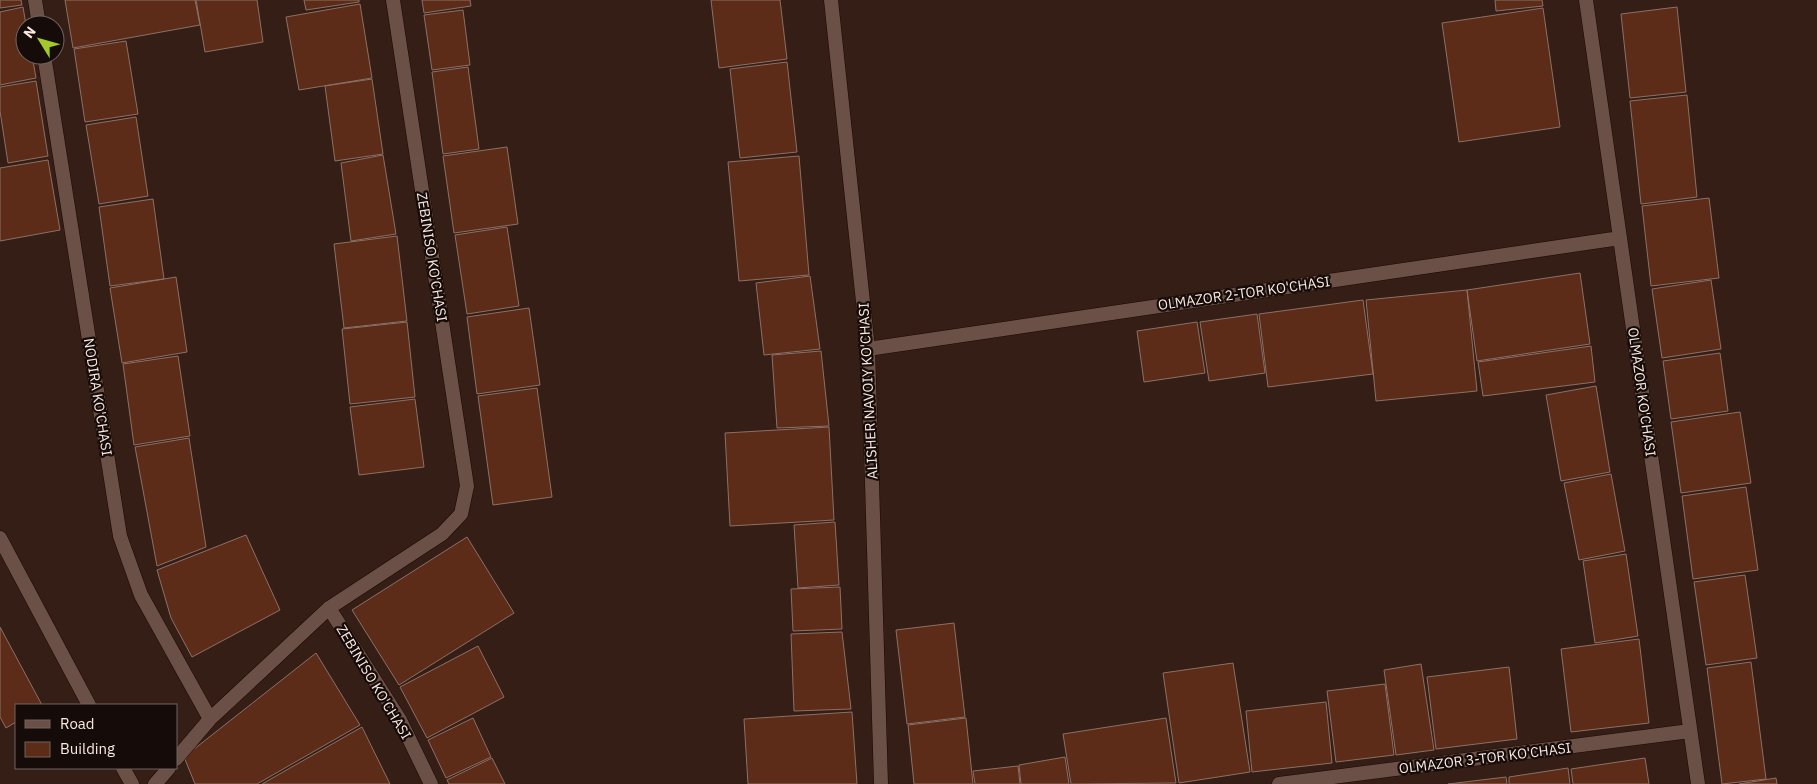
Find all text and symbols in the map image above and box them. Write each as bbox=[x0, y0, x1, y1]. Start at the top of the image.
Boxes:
north arrow bbox=[15, 15, 65, 65]
text: N bbox=[19, 23, 40, 42]
street label: ZEBINISO KO'CHASI bbox=[413, 191, 451, 323]
street label: OLMAZOR 2-TOR KO'CHASI bbox=[1157, 272, 1331, 314]
street label: ALISHER NAVOIY KO'CHASI bbox=[854, 302, 882, 480]
street label: OLMAZOR KO'CHASI bbox=[1624, 326, 1660, 458]
street label: NODIRA KO'CHASI bbox=[80, 337, 116, 457]
street label: ZEBINISO KO'CHASI bbox=[333, 621, 415, 743]
legend bbox=[15, 704, 178, 769]
text: Road bbox=[60, 714, 95, 733]
text: Building bbox=[60, 739, 115, 758]
street label: OLMAZOR 3-TOR KO'CHASI bbox=[1398, 739, 1572, 777]

